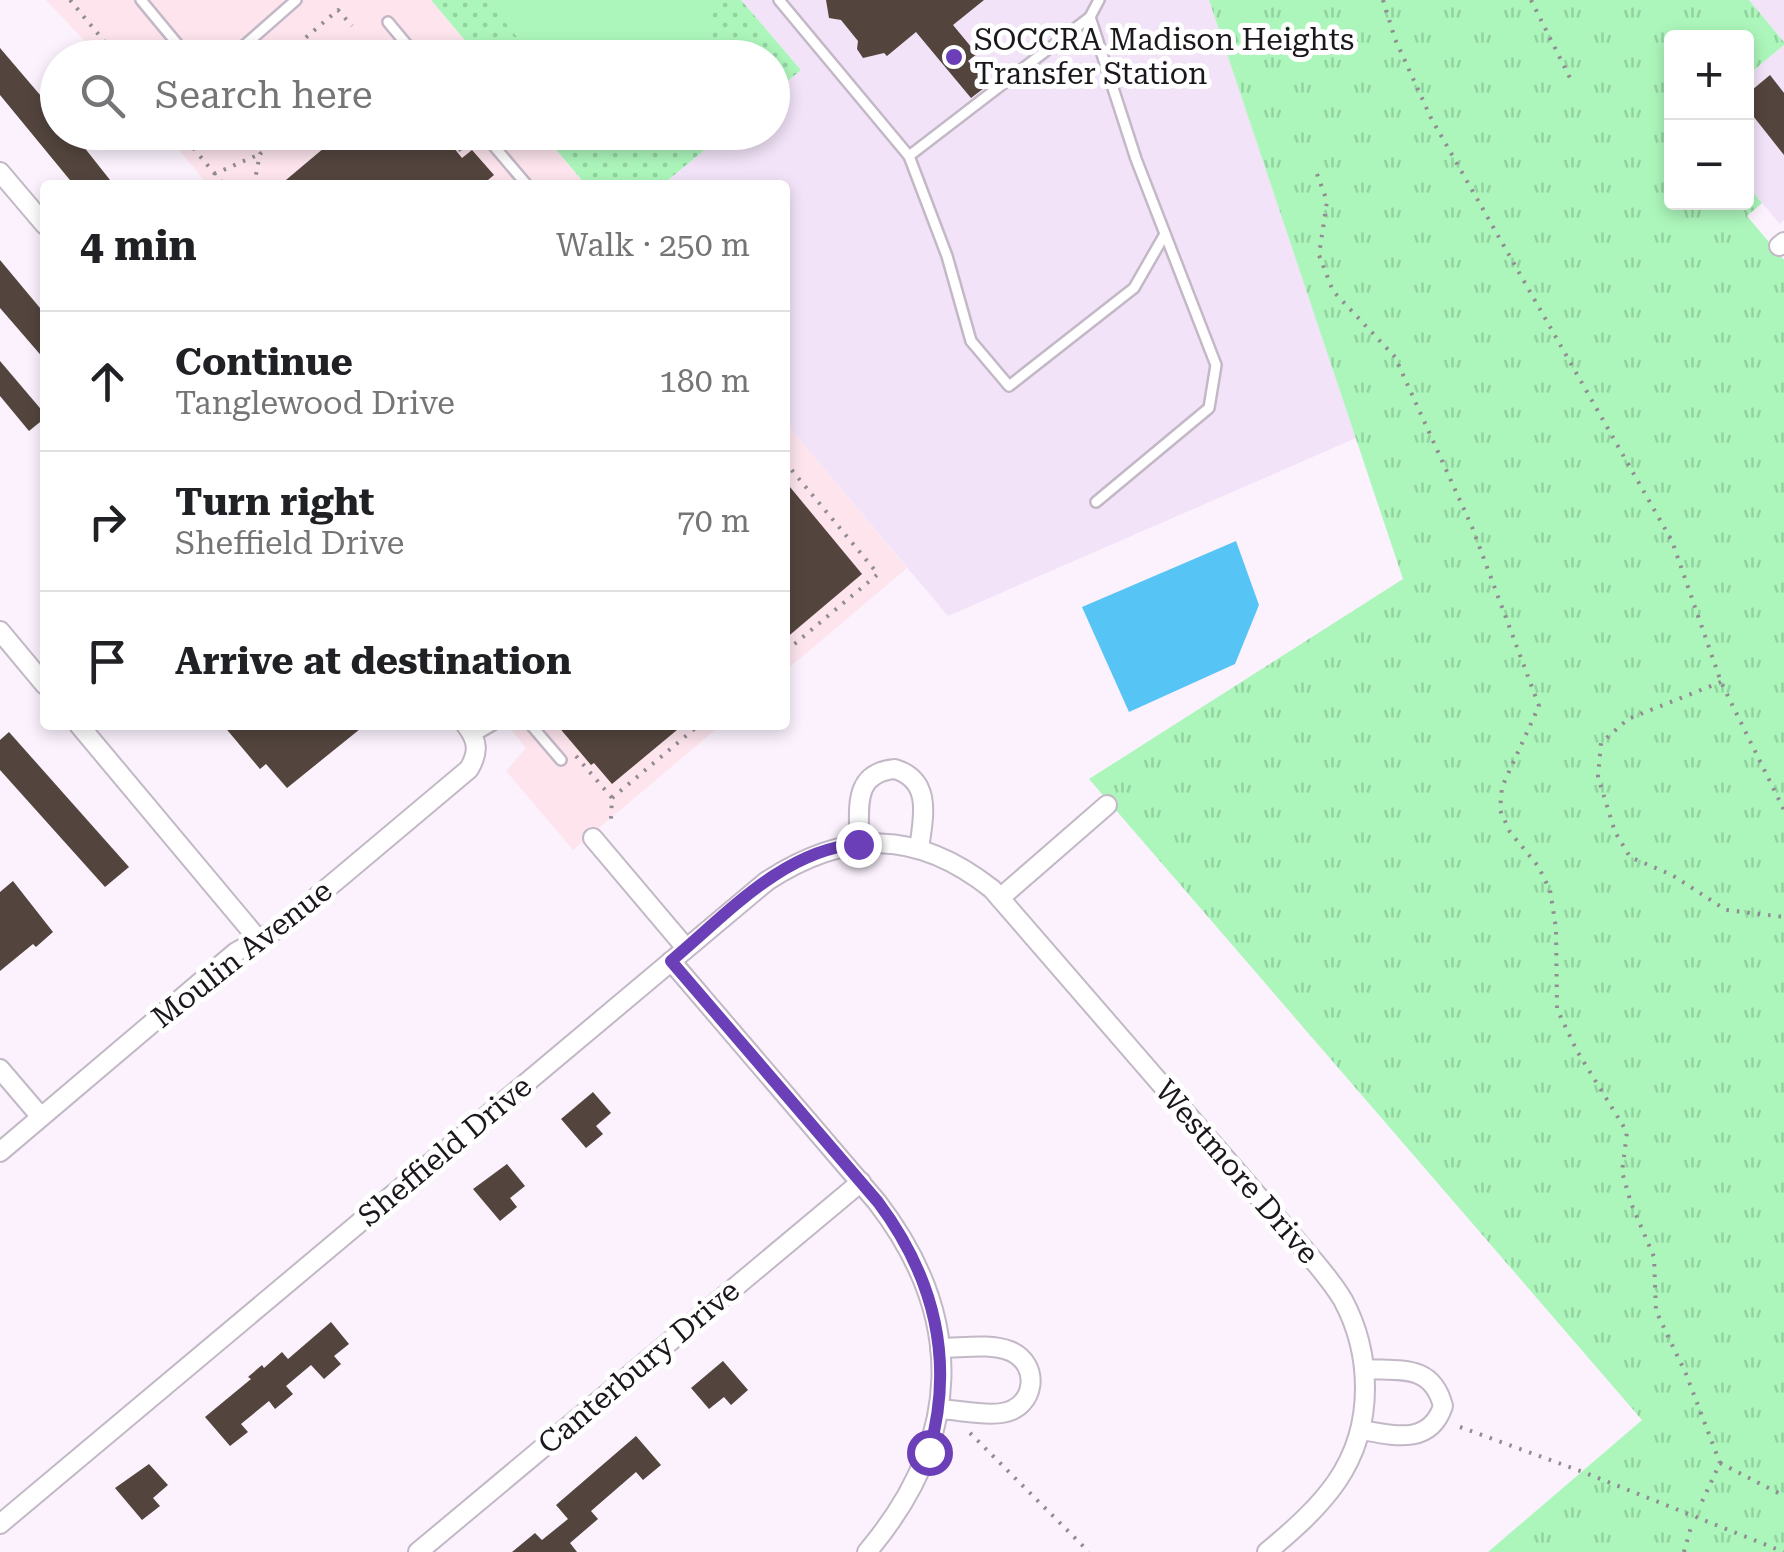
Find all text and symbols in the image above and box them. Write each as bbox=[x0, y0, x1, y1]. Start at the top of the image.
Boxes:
place label: SOCCRA Madison Heights Transfer Station bbox=[974, 22, 1354, 91]
map controls bbox=[1664, 30, 1754, 210]
button: + bbox=[1664, 30, 1754, 120]
search box bbox=[40, 40, 790, 150]
marker: SOCCRA Madison Heights Transfer Station bbox=[943, 46, 965, 68]
icon: search bbox=[75, 68, 130, 123]
text: Search here bbox=[155, 73, 373, 117]
button: − bbox=[1664, 120, 1754, 210]
text: 4 min bbox=[80, 221, 197, 270]
text: Walk · 250 m bbox=[556, 226, 750, 264]
text: Continue bbox=[175, 340, 353, 384]
icon: ahead bbox=[80, 354, 135, 409]
text: 180 m bbox=[659, 362, 750, 400]
text: Tanglewood Drive bbox=[175, 384, 455, 422]
text: Turn right bbox=[175, 480, 374, 524]
icon: right bbox=[80, 494, 135, 549]
text: 70 m bbox=[677, 502, 750, 540]
text: Sheffield Drive bbox=[175, 524, 404, 562]
icon: arrive bbox=[80, 634, 135, 689]
text: Arrive at destination bbox=[175, 639, 571, 683]
route end bbox=[836, 822, 882, 868]
street label: Moulin Avenue bbox=[145, 872, 339, 1035]
street label: Sheffield Drive bbox=[351, 1068, 538, 1233]
street label: Westmore Drive bbox=[1148, 1073, 1326, 1270]
street label: Canterbury Drive bbox=[531, 1272, 746, 1461]
route start bbox=[907, 1430, 953, 1476]

